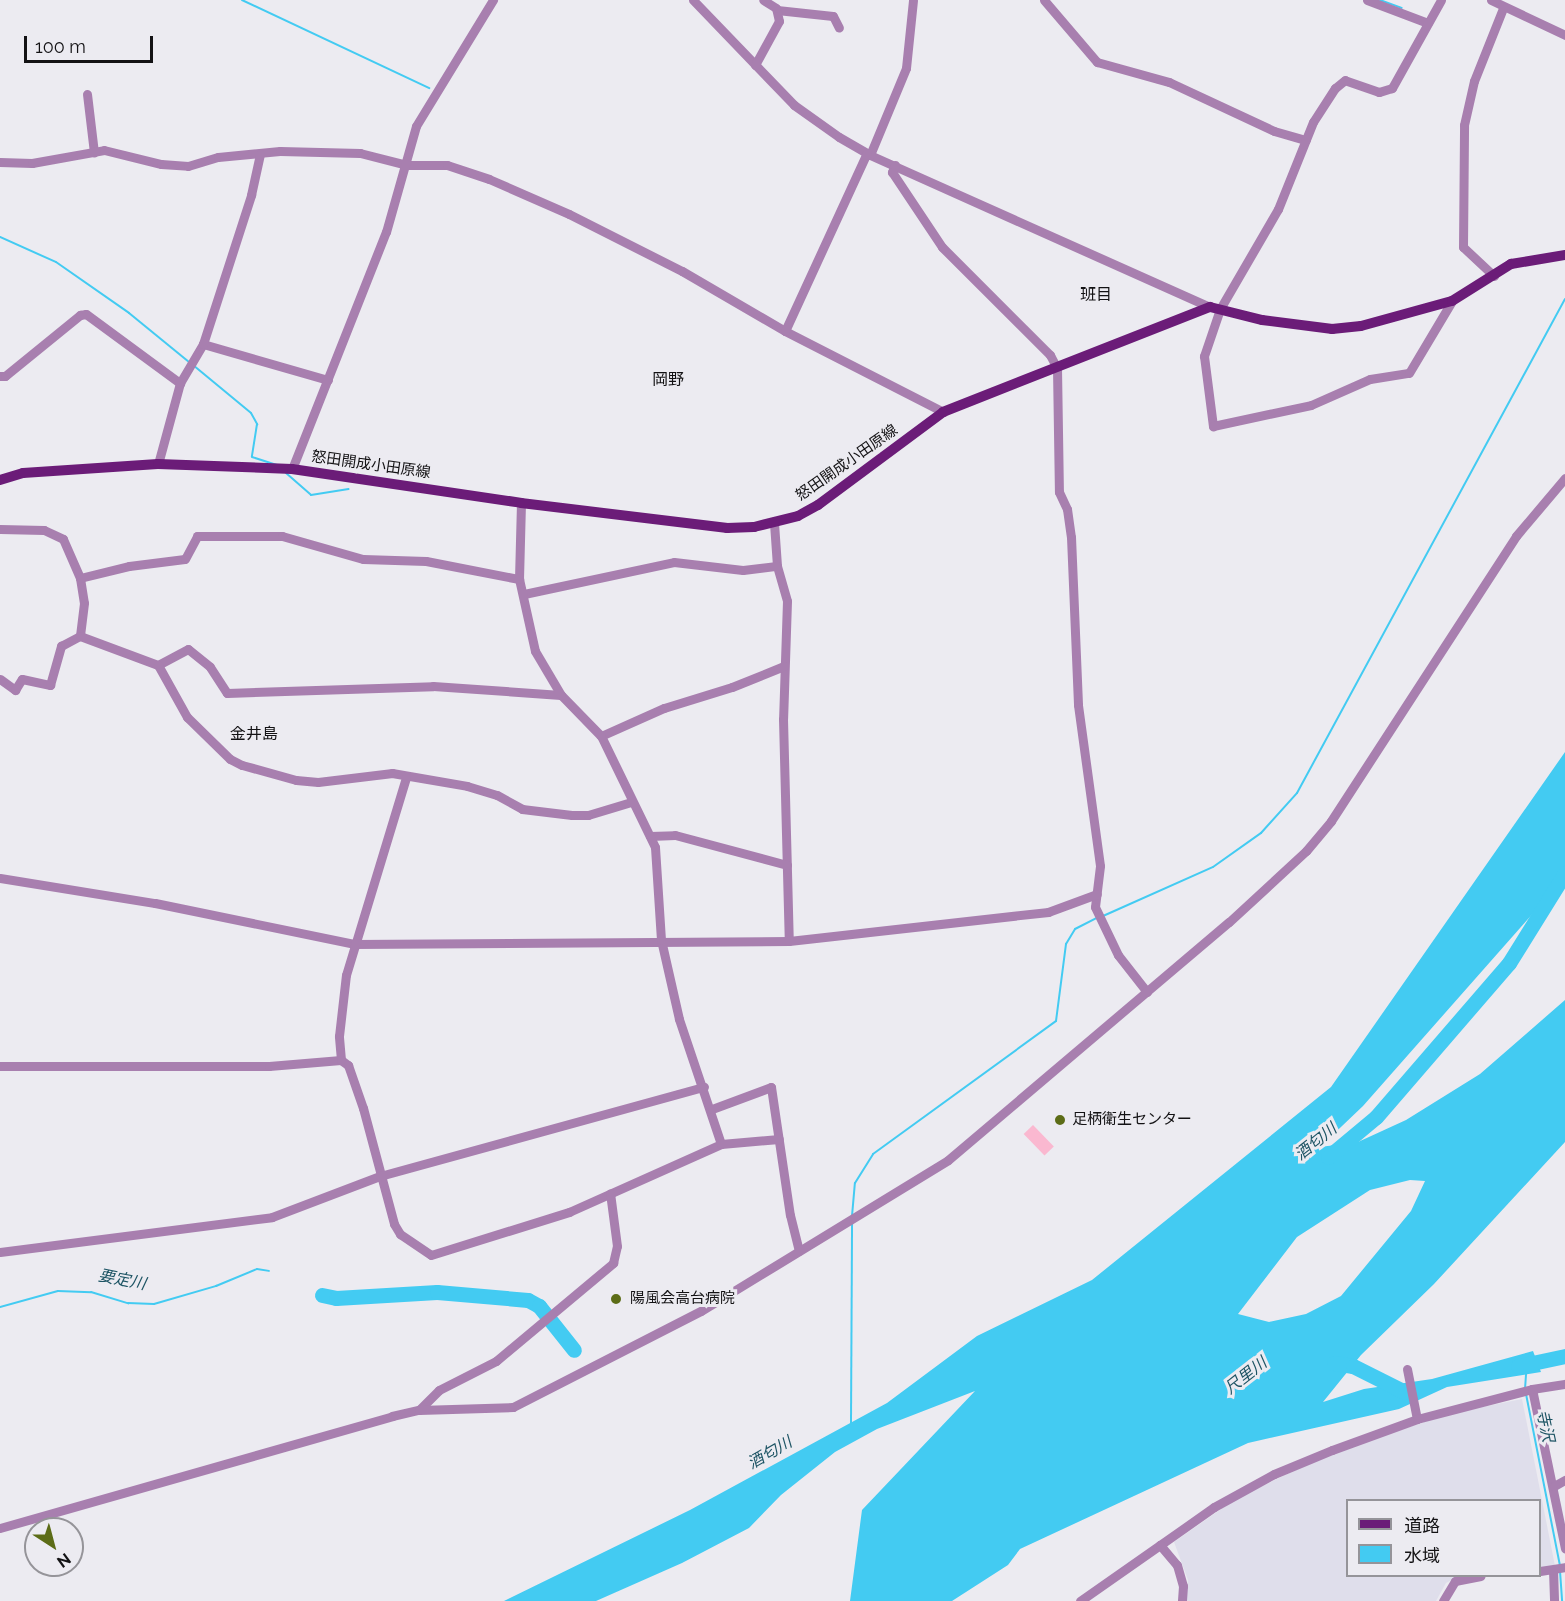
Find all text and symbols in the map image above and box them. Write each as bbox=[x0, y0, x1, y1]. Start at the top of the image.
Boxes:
scale bar bbox=[27, 24, 156, 62]
text: 100 m bbox=[35, 36, 86, 57]
district label: 班目 bbox=[1080, 285, 1112, 305]
district label: 岡野 bbox=[652, 370, 684, 390]
street label: 怒田開成小田原線 bbox=[793, 421, 901, 505]
street label: 怒田開成小田原線 bbox=[310, 448, 432, 482]
district label: 金井島 bbox=[230, 724, 278, 744]
place label: 足柄衛生センター bbox=[1072, 1111, 1192, 1129]
marker: 足柄衛生センター bbox=[1053, 1113, 1067, 1127]
water label: 酒匂川 bbox=[1291, 1119, 1341, 1165]
water label: 要定川 bbox=[97, 1266, 147, 1294]
marker: 陽風会高台病院 bbox=[607, 1290, 625, 1308]
place label: 陽風会高台病院 bbox=[630, 1290, 735, 1308]
water label: 尺里川 bbox=[1221, 1354, 1271, 1398]
water label: 寺沢 bbox=[1532, 1408, 1558, 1444]
water label: 酒匂川 bbox=[744, 1433, 796, 1473]
legend bbox=[1346, 1499, 1541, 1577]
text: 道路 bbox=[1404, 1515, 1440, 1536]
north arrow bbox=[24, 1517, 84, 1577]
text: 水域 bbox=[1404, 1545, 1440, 1566]
text: N bbox=[53, 1549, 74, 1572]

